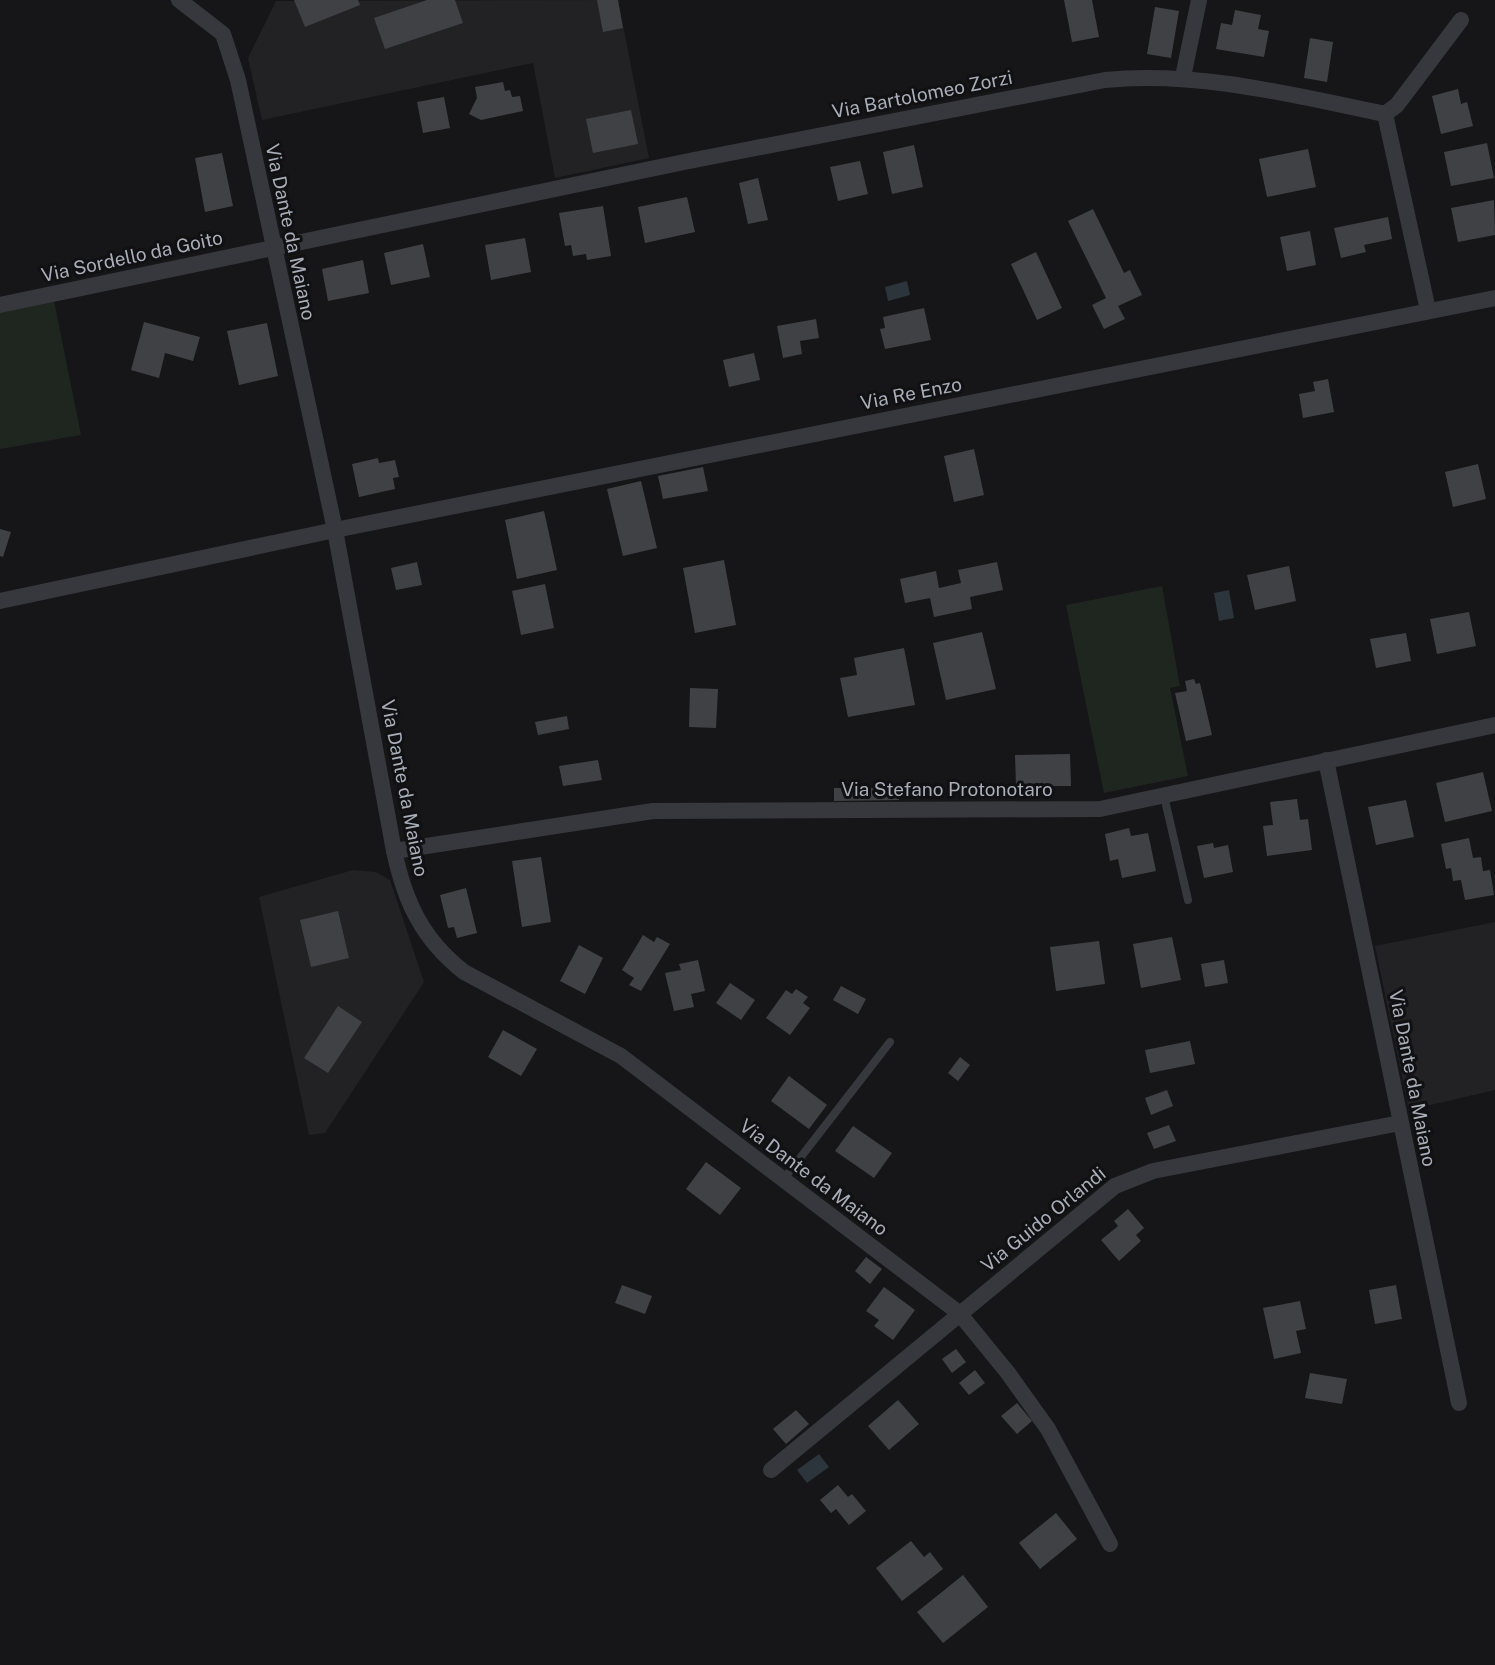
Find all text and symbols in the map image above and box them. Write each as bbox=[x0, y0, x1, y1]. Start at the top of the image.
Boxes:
street label: Via Bartolomeo Zorzi bbox=[830, 66, 1014, 122]
street label: Via Dante da Maiano bbox=[262, 142, 320, 322]
street label: Via Sordello da Goito bbox=[39, 226, 225, 286]
street label: Via Re Enzo bbox=[859, 372, 963, 414]
street label: Via Dante da Maiano bbox=[377, 698, 433, 878]
street label: Via Stefano Protonotaro bbox=[841, 778, 1053, 800]
street label: Via Dante da Maiano bbox=[1385, 988, 1441, 1168]
street label: Via Dante da Maiano bbox=[736, 1114, 892, 1240]
street label: Via Guido Orlandi bbox=[976, 1162, 1110, 1276]

